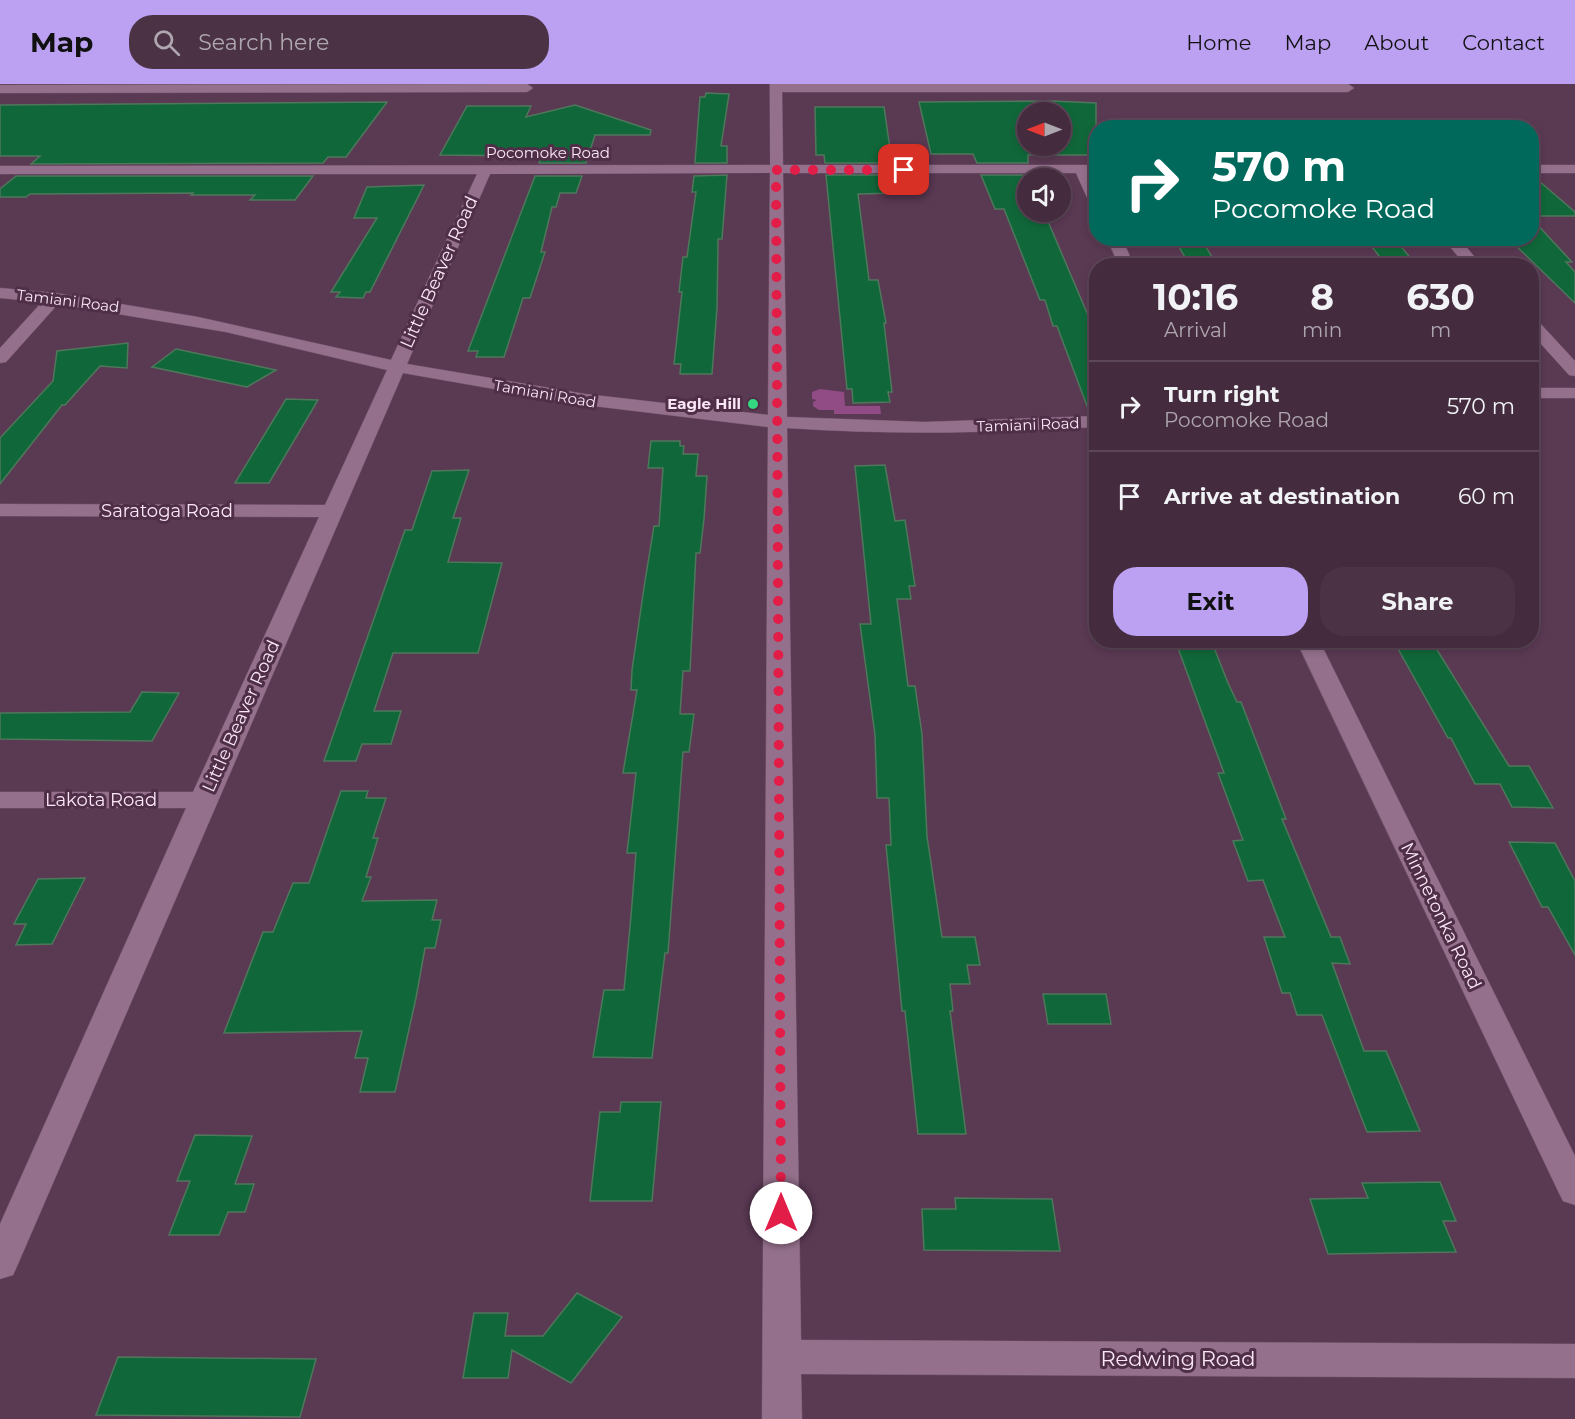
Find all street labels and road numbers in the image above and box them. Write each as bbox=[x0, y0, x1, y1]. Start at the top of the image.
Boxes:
street label: Pocomoke Road bbox=[486, 143, 610, 162]
street label: Little Beaver Road bbox=[396, 193, 482, 351]
street label: Tamiani Road bbox=[16, 285, 120, 316]
street label: Tamiani Road bbox=[493, 375, 598, 412]
street label: Tamiani Road bbox=[976, 413, 1080, 436]
street label: Saratoga Road bbox=[101, 500, 233, 522]
street label: Little Beaver Road bbox=[198, 637, 284, 795]
street label: Lakota Road bbox=[45, 789, 157, 811]
street label: Minnetonka Road bbox=[1396, 839, 1486, 993]
street label: Redwing Road bbox=[1100, 1346, 1256, 1371]

